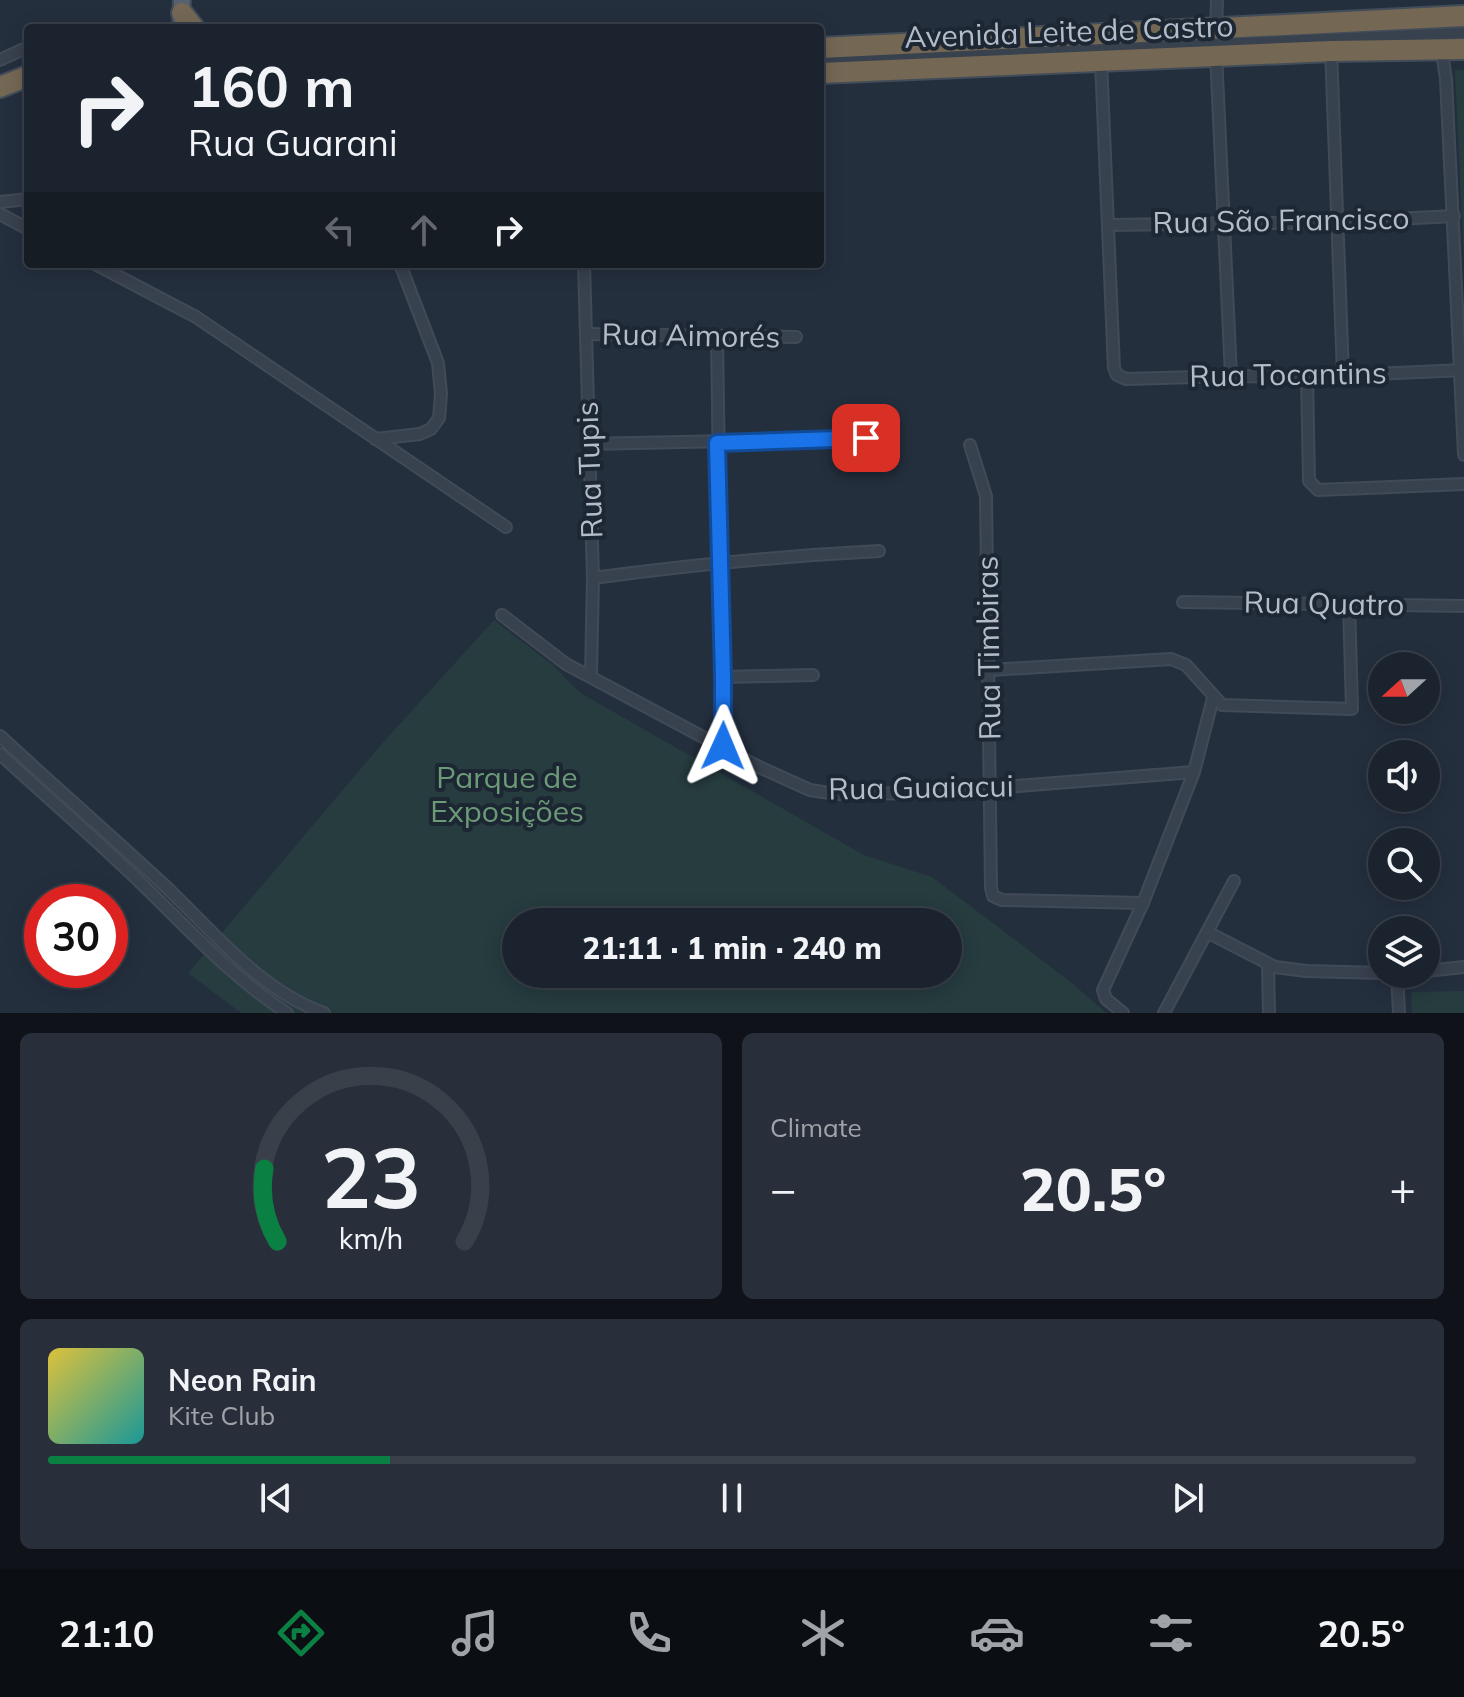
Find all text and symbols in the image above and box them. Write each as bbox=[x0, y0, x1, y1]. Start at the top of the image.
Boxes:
street label: Avenida Leite de Castro bbox=[904, 6, 1234, 56]
text: 160 m bbox=[188, 51, 355, 121]
icon: right bbox=[56, 56, 160, 160]
text: Rua Guarani bbox=[188, 120, 398, 165]
street label: Rua São Francisco bbox=[1152, 199, 1410, 241]
icon: left bbox=[318, 208, 362, 252]
icon: ahead bbox=[402, 208, 446, 252]
icon: right bbox=[486, 208, 530, 252]
street label: Rua Aimorés bbox=[601, 314, 781, 356]
street label: Rua Tocantins bbox=[1189, 353, 1387, 395]
street label: Rua Tupis bbox=[568, 401, 610, 539]
pin bbox=[832, 404, 900, 472]
icon: arrive bbox=[844, 416, 888, 460]
street label: Rua Timbiras bbox=[967, 556, 1009, 740]
street label: Rua Quatro bbox=[1243, 583, 1405, 623]
north arrow bbox=[1368, 652, 1440, 724]
map controls bbox=[1368, 652, 1440, 988]
position arrow bbox=[681, 704, 765, 788]
button: sound bbox=[1368, 740, 1440, 812]
park label: Parque de Exposições bbox=[430, 758, 584, 830]
street label: Rua Guaiacui bbox=[828, 766, 1014, 808]
button: search bbox=[1368, 828, 1440, 900]
speed limit sign: 30 bbox=[24, 884, 128, 988]
button: layers bbox=[1368, 916, 1440, 988]
text: 21:11 · 1 min · 240 m bbox=[582, 929, 882, 967]
text: Climate bbox=[770, 1111, 862, 1144]
text: 23 bbox=[321, 1124, 421, 1229]
text: 20.5° bbox=[1020, 1151, 1166, 1226]
text: − bbox=[770, 1161, 796, 1216]
text: + bbox=[1390, 1161, 1416, 1216]
text: km/h bbox=[339, 1220, 403, 1256]
text: Neon Rain bbox=[168, 1361, 317, 1399]
text: Kite Club bbox=[168, 1399, 275, 1432]
icon: previous bbox=[254, 1476, 298, 1520]
icon: pause bbox=[710, 1476, 754, 1520]
icon: next bbox=[1166, 1476, 1210, 1520]
icon: directions bbox=[273, 1605, 329, 1661]
icon: music bbox=[447, 1605, 503, 1661]
icon: phone bbox=[621, 1605, 677, 1661]
icon: climate bbox=[795, 1605, 851, 1661]
icon: car bbox=[969, 1605, 1025, 1661]
icon: filters bbox=[1143, 1605, 1199, 1661]
text: 21:10 bbox=[59, 1611, 154, 1656]
text: 20.5° bbox=[1318, 1611, 1405, 1656]

